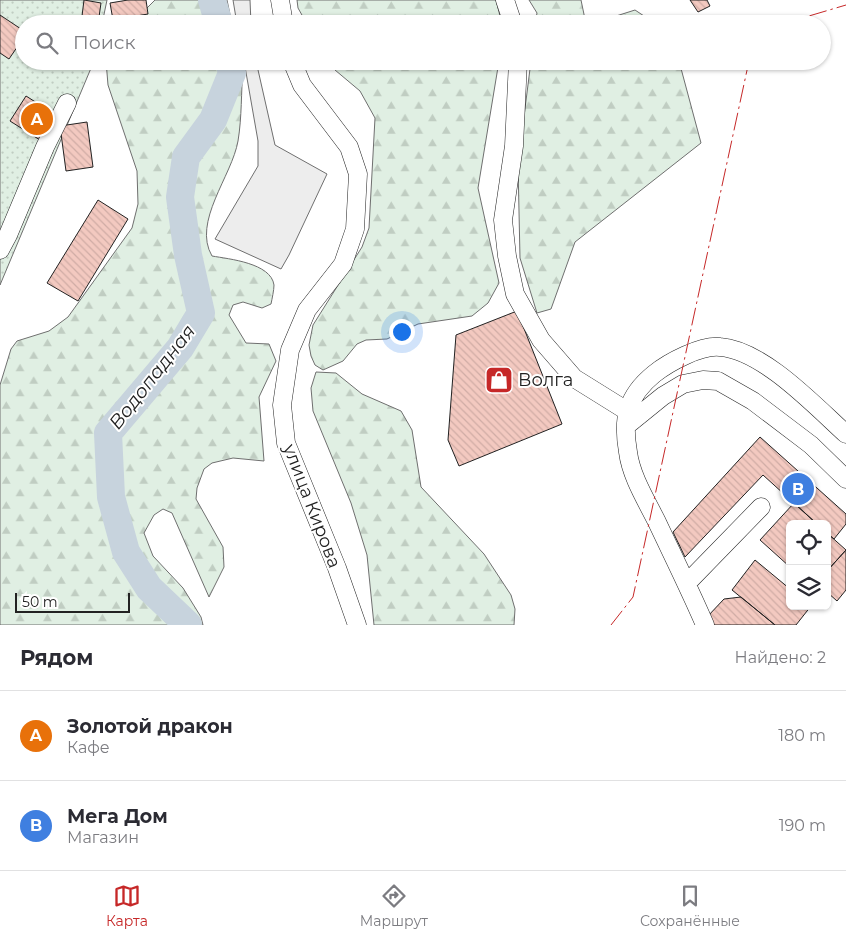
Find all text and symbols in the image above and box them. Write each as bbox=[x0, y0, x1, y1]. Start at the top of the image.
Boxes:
search box bbox=[15, 15, 831, 70]
icon: search bbox=[33, 29, 61, 57]
text: Поиск bbox=[73, 31, 136, 54]
pin: A bbox=[21, 100, 53, 138]
your location bbox=[389, 319, 415, 345]
water label: Водопадная bbox=[104, 320, 200, 434]
shop icon: Волга bbox=[484, 365, 514, 395]
place label: Волга bbox=[518, 369, 573, 391]
street label: улица Кирова bbox=[278, 440, 346, 571]
pin: B bbox=[782, 470, 814, 508]
map controls bbox=[786, 520, 831, 610]
button: locate bbox=[786, 520, 831, 565]
button: layers bbox=[786, 565, 831, 610]
scale bar bbox=[15, 590, 130, 613]
text: 50 m bbox=[22, 593, 58, 611]
text: Рядом bbox=[20, 645, 93, 670]
text: Найдено: 2 bbox=[735, 648, 826, 667]
text: Золотой дракон bbox=[67, 715, 233, 738]
text: A bbox=[30, 726, 42, 745]
text: 180 m bbox=[778, 726, 826, 745]
text: Кафе bbox=[67, 738, 110, 757]
text: Мега Дом bbox=[67, 805, 168, 828]
text: B bbox=[30, 816, 42, 835]
text: 190 m bbox=[779, 816, 826, 835]
text: Магазин bbox=[67, 828, 139, 847]
tab: Карта bbox=[106, 882, 148, 930]
tab: Маршрут bbox=[360, 882, 428, 930]
tab: Сохранённые bbox=[640, 882, 740, 930]

